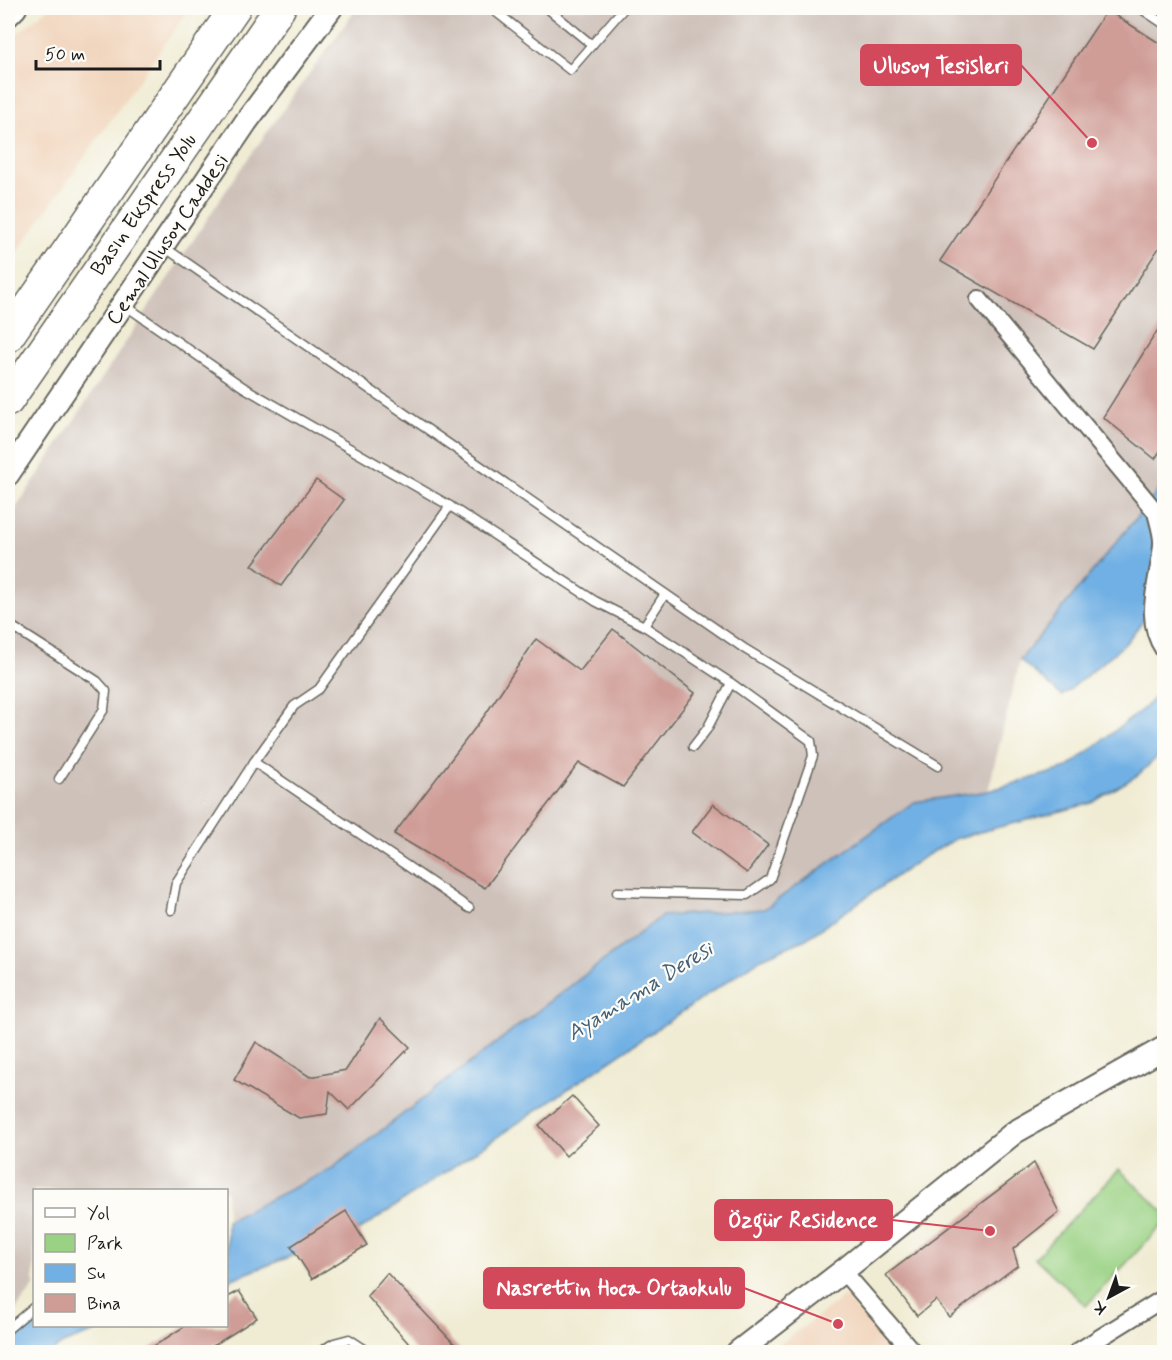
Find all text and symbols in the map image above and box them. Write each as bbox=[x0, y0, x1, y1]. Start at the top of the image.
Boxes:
scale bar bbox=[36, 33, 160, 71]
text: 50 m bbox=[45, 43, 85, 67]
callout: Ulusoy Tesisleri bbox=[861, 45, 1021, 85]
text: Ulusoy Tesisleri bbox=[873, 53, 1009, 81]
street label: Basın Ekspress Yolu bbox=[84, 128, 203, 281]
street label: Cemal Ulusoy Caddesi bbox=[100, 148, 236, 331]
water label: Ayamama Deresi bbox=[562, 934, 720, 1048]
legend bbox=[33, 1189, 228, 1327]
callout: Özgür Residence bbox=[715, 1200, 892, 1240]
text: Yol bbox=[87, 1202, 110, 1226]
text: Özgür Residence bbox=[728, 1207, 878, 1239]
text: Park bbox=[87, 1232, 123, 1256]
text: Su bbox=[87, 1262, 105, 1286]
north arrow bbox=[1079, 1267, 1139, 1327]
callout: Nasrettin Hoca Ortaokulu bbox=[484, 1268, 744, 1308]
text: Nasrettin Hoca Ortaokulu bbox=[496, 1275, 732, 1303]
text: Bina bbox=[87, 1292, 121, 1316]
text: K bbox=[1088, 1295, 1111, 1319]

